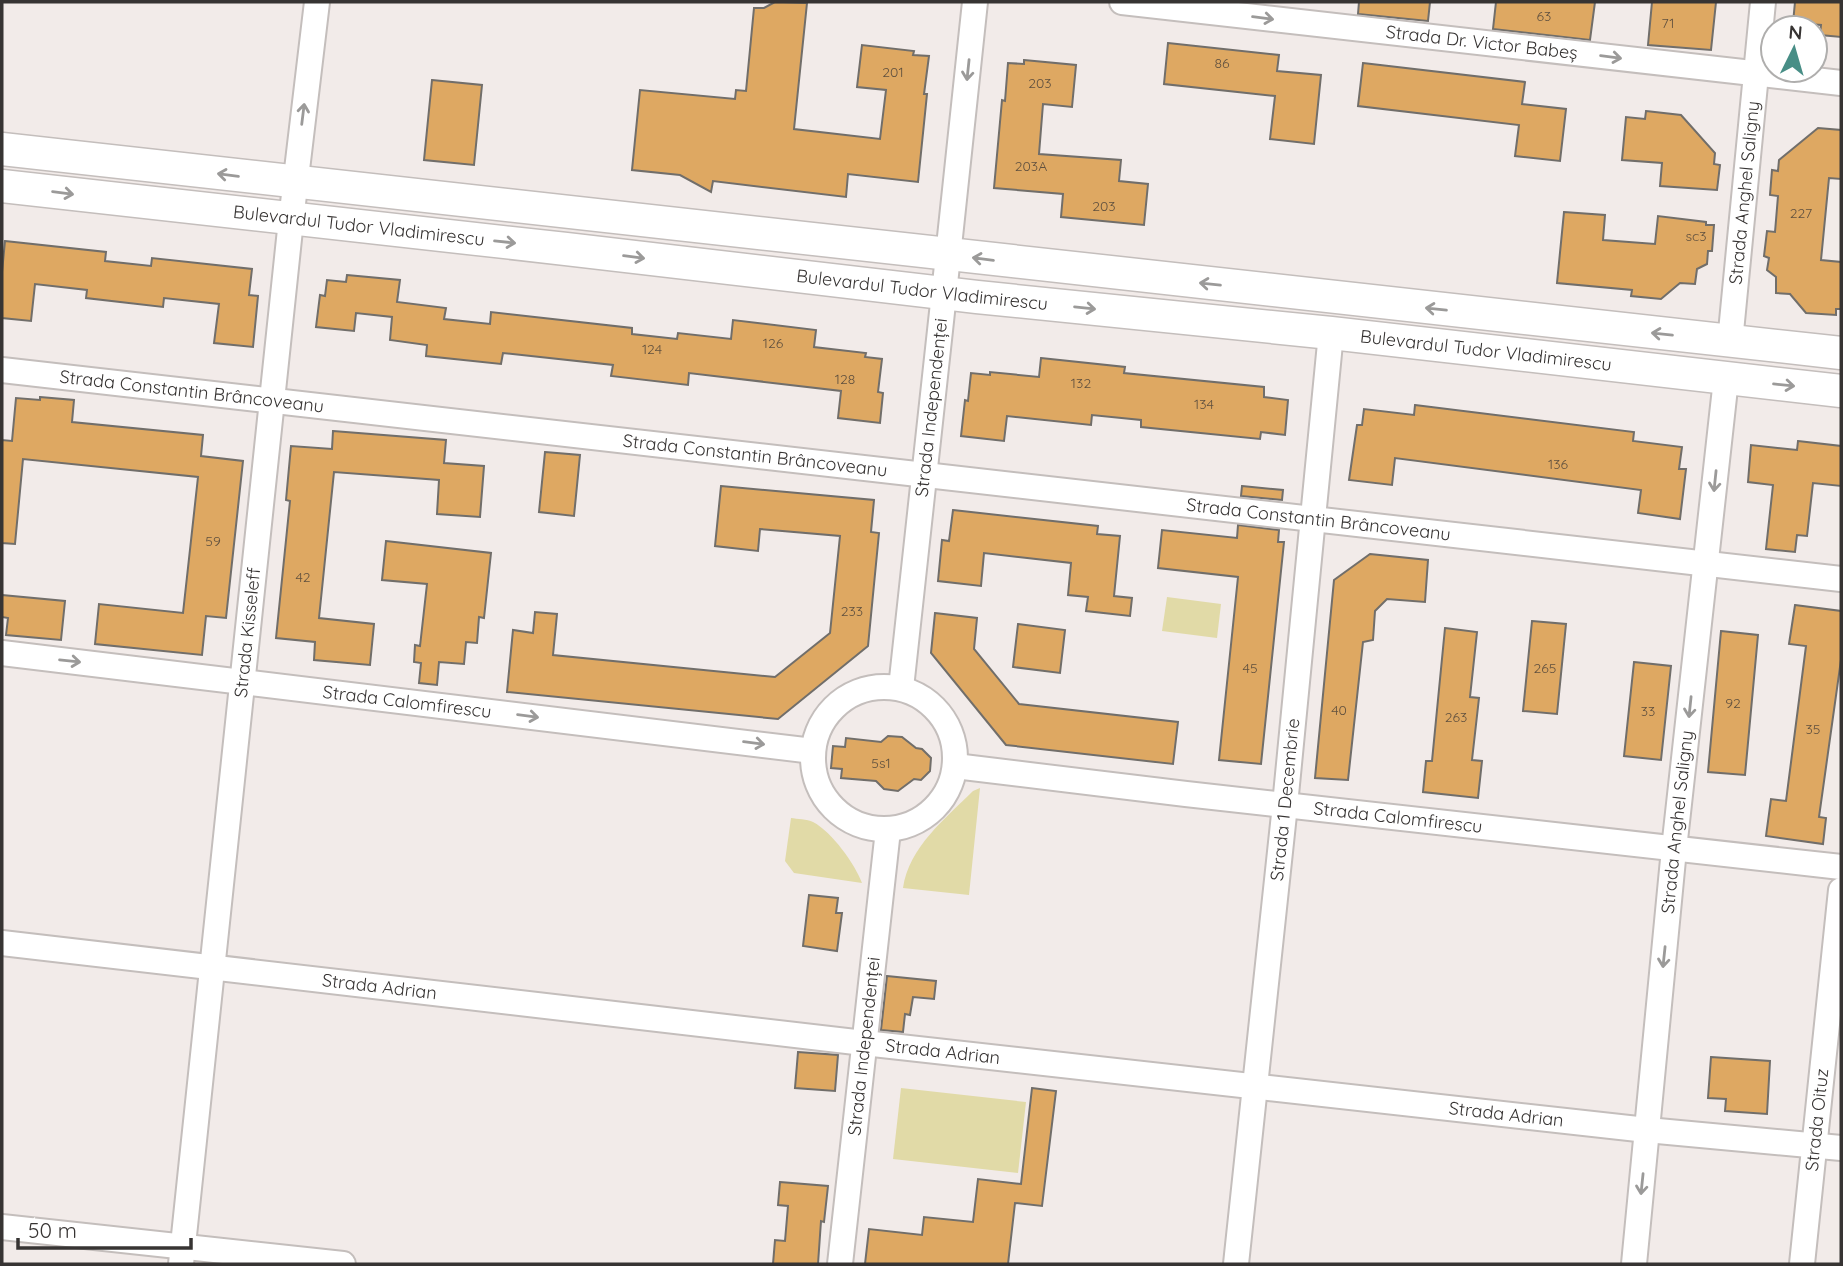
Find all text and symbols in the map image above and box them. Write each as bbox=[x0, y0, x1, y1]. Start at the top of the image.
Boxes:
house number: 63 bbox=[1537, 7, 1551, 25]
one-way arrow bbox=[1251, 11, 1274, 24]
house number: 71 bbox=[1661, 14, 1675, 32]
north arrow bbox=[1759, 14, 1829, 84]
street label: Strada Dr. Victor Babeș bbox=[1385, 20, 1579, 64]
text: N bbox=[1787, 20, 1803, 45]
one-way arrow bbox=[1599, 51, 1622, 64]
house number: 86 bbox=[1214, 54, 1230, 72]
one-way arrow bbox=[961, 58, 974, 80]
house number: 201 bbox=[882, 63, 904, 81]
house number: 203 bbox=[1028, 74, 1052, 92]
street label: Strada Anghel Saligny bbox=[1724, 100, 1764, 285]
one-way arrow bbox=[297, 103, 310, 126]
house number: 203A bbox=[1015, 157, 1047, 175]
one-way arrow bbox=[218, 168, 240, 181]
one-way arrow bbox=[51, 187, 74, 200]
house number: 203 bbox=[1092, 197, 1116, 215]
street label: Bulevardul Tudor Vladimirescu bbox=[232, 200, 486, 251]
house number: 227 bbox=[1790, 204, 1812, 222]
house number: sc3 bbox=[1685, 227, 1707, 245]
one-way arrow bbox=[494, 236, 516, 249]
one-way arrow bbox=[622, 250, 644, 263]
one-way arrow bbox=[973, 252, 995, 265]
street label: Bulevardul Tudor Vladimirescu bbox=[795, 264, 1049, 315]
one-way arrow bbox=[1199, 277, 1221, 290]
one-way arrow bbox=[1074, 302, 1096, 315]
one-way arrow bbox=[1425, 302, 1447, 315]
street label: Strada Independenței bbox=[910, 317, 952, 498]
street label: Bulevardul Tudor Vladimirescu bbox=[1359, 324, 1613, 376]
one-way arrow bbox=[1651, 328, 1674, 341]
house number: 126 bbox=[763, 334, 784, 352]
house number: 124 bbox=[642, 340, 662, 358]
street label: Strada Constantin Brâncoveanu bbox=[58, 365, 325, 418]
house number: 128 bbox=[835, 370, 855, 388]
house number: 132 bbox=[1071, 374, 1091, 392]
one-way arrow bbox=[1772, 379, 1795, 392]
house number: 134 bbox=[1194, 395, 1214, 413]
street label: Strada Constantin Brâncoveanu bbox=[622, 429, 889, 482]
house number: 136 bbox=[1548, 455, 1568, 473]
one-way arrow bbox=[1708, 469, 1721, 491]
street label: Strada Constantin Brâncoveanu bbox=[1185, 493, 1452, 546]
house number: 59 bbox=[205, 532, 221, 550]
street label: Strada Kisseleff bbox=[229, 566, 265, 699]
house number: 42 bbox=[295, 568, 311, 586]
house number: 233 bbox=[841, 602, 863, 620]
one-way arrow bbox=[58, 654, 80, 667]
house number: 45 bbox=[1242, 659, 1258, 677]
house number: 265 bbox=[1534, 659, 1556, 677]
street label: Strada Calomfirescu bbox=[322, 680, 493, 723]
house number: 92 bbox=[1725, 694, 1741, 712]
one-way arrow bbox=[1683, 695, 1696, 718]
house number: 40 bbox=[1331, 701, 1347, 719]
house number: 33 bbox=[1641, 702, 1655, 720]
house number: 263 bbox=[1445, 708, 1467, 726]
one-way arrow bbox=[517, 709, 539, 722]
street label: Strada 1 Decembrie bbox=[1265, 717, 1304, 882]
house number: 35 bbox=[1806, 720, 1820, 738]
street label: Strada Anghel Saligny bbox=[1656, 729, 1698, 915]
one-way arrow bbox=[743, 736, 765, 749]
house number: 5s1 bbox=[871, 754, 891, 772]
street label: Strada Calomfirescu bbox=[1312, 796, 1484, 838]
one-way arrow bbox=[1657, 946, 1670, 968]
street label: Strada Independenței bbox=[842, 956, 885, 1137]
street label: Strada Adrian bbox=[321, 968, 438, 1004]
street label: Strada Adrian bbox=[884, 1033, 1001, 1069]
street label: Strada Oituz bbox=[1800, 1067, 1833, 1172]
street label: Strada Adrian bbox=[1448, 1096, 1565, 1132]
one-way arrow bbox=[1635, 1172, 1648, 1195]
scale bar bbox=[18, 1206, 191, 1250]
text: 50 m bbox=[28, 1217, 77, 1243]

